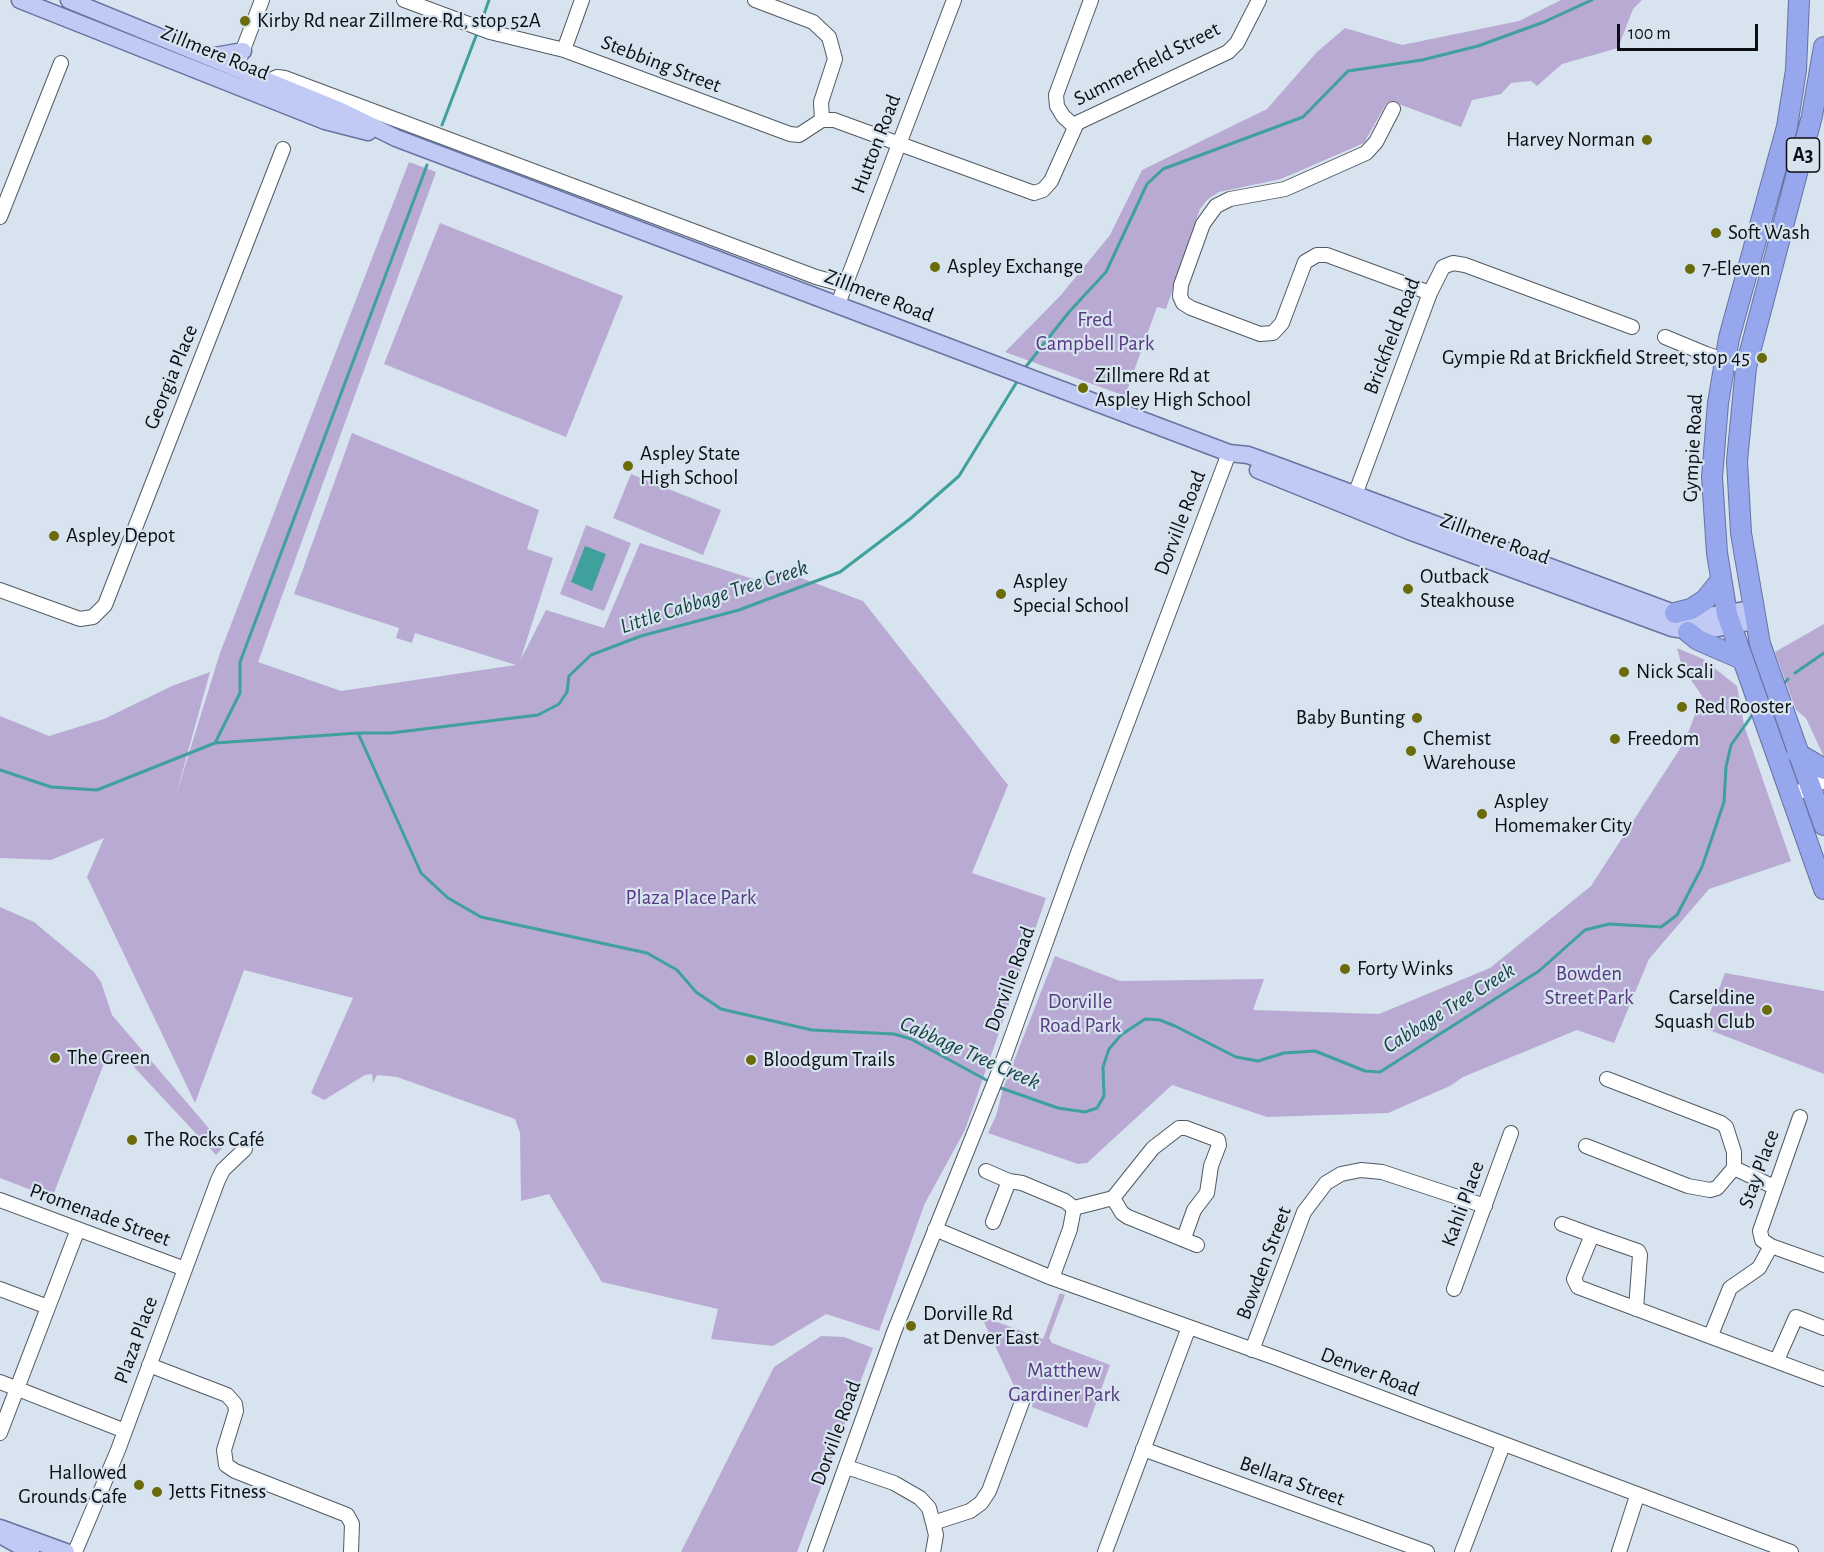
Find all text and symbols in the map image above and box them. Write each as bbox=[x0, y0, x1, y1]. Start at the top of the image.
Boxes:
place label: Kirby Rd near Zillmere Rd, stop 52A bbox=[257, 8, 541, 34]
scale bar bbox=[1620, 12, 1761, 50]
marker: Kirby Rd near Zillmere Rd, stop 52A bbox=[238, 14, 252, 28]
street label: Summerfield Street bbox=[1070, 16, 1224, 112]
street label: Zillmere Road bbox=[157, 20, 273, 86]
text: 100 m bbox=[1628, 25, 1671, 43]
street label: Stebbing Street bbox=[597, 30, 725, 98]
street label: Hutton Road bbox=[846, 91, 906, 197]
place label: Harvey Norman bbox=[1506, 127, 1635, 153]
marker: Harvey Norman bbox=[1640, 133, 1654, 147]
road number: A3 bbox=[1786, 138, 1820, 172]
place label: Soft Wash bbox=[1728, 220, 1810, 246]
marker: Soft Wash bbox=[1709, 226, 1723, 240]
place label: Aspley Exchange bbox=[947, 254, 1083, 280]
place label: 7-Eleven bbox=[1702, 256, 1771, 282]
marker: Aspley Exchange bbox=[928, 260, 942, 274]
marker: 7-Eleven bbox=[1683, 262, 1697, 276]
street label: Zillmere Road bbox=[821, 264, 937, 328]
street label: Brickfield Road bbox=[1358, 274, 1426, 398]
park label: Fred Campbell Park bbox=[1036, 307, 1154, 357]
street label: Georgia Place bbox=[139, 321, 203, 433]
place label: Gympie Rd at Brickfield Street, stop 45 bbox=[1442, 345, 1750, 371]
marker: Gympie Rd at Brickfield Street, stop 45 bbox=[1755, 351, 1769, 365]
place label: Zillmere Rd at Aspley High School bbox=[1095, 363, 1251, 413]
marker: Zillmere Rd at Aspley High School bbox=[1076, 381, 1090, 395]
street label: Gympie Road bbox=[1678, 393, 1708, 503]
place label: Aspley State High School bbox=[640, 441, 740, 491]
marker: Aspley State High School bbox=[621, 459, 635, 473]
street label: Dorville Road bbox=[1149, 467, 1211, 579]
street label: Zillmere Road bbox=[1437, 508, 1553, 570]
place label: Aspley Depot bbox=[66, 523, 175, 549]
marker: Aspley Depot bbox=[47, 529, 61, 543]
water label: Little Cabbage Tree Creek bbox=[617, 554, 811, 640]
place label: Outback Steakhouse bbox=[1420, 564, 1515, 614]
place label: Aspley Special School bbox=[1013, 569, 1129, 619]
marker: Outback Steakhouse bbox=[1401, 582, 1415, 596]
marker: Aspley Special School bbox=[994, 587, 1008, 601]
place label: Nick Scali bbox=[1636, 659, 1714, 685]
marker: Nick Scali bbox=[1617, 665, 1631, 679]
place label: Red Rooster bbox=[1694, 694, 1791, 720]
marker: Red Rooster bbox=[1675, 700, 1689, 714]
place label: Baby Bunting bbox=[1296, 705, 1405, 731]
marker: Baby Bunting bbox=[1410, 711, 1424, 725]
place label: Chemist Warehouse bbox=[1423, 726, 1516, 776]
place label: Freedom bbox=[1627, 726, 1699, 752]
marker: Freedom bbox=[1608, 732, 1622, 746]
marker: Chemist Warehouse bbox=[1404, 744, 1418, 758]
place label: Aspley Homemaker City bbox=[1494, 789, 1632, 839]
marker: Aspley Homemaker City bbox=[1475, 807, 1489, 821]
park label: Plaza Place Park bbox=[626, 885, 756, 911]
street label: Dorville Road bbox=[979, 923, 1041, 1035]
place label: Forty Winks bbox=[1357, 956, 1453, 982]
water label: Cabbage Tree Creek bbox=[1378, 957, 1520, 1059]
park label: Bowden Street Park bbox=[1544, 961, 1634, 1011]
marker: Forty Winks bbox=[1338, 962, 1352, 976]
place label: Carseldine Squash Club bbox=[1655, 985, 1755, 1035]
park label: Dorville Road Park bbox=[1039, 989, 1121, 1039]
marker: Carseldine Squash Club bbox=[1760, 1003, 1774, 1017]
water label: Cabbage Tree Creek bbox=[896, 1010, 1044, 1096]
place label: The Green bbox=[67, 1045, 150, 1071]
place label: Bloodgum Trails bbox=[763, 1047, 895, 1073]
marker: The Green bbox=[48, 1051, 62, 1065]
marker: Bloodgum Trails bbox=[744, 1053, 758, 1067]
street label: Stay Place bbox=[1733, 1126, 1785, 1212]
place label: The Rocks Café bbox=[144, 1127, 264, 1153]
marker: The Rocks Café bbox=[125, 1133, 139, 1147]
street label: Kahli Place bbox=[1436, 1158, 1490, 1250]
street label: Promenade Street bbox=[26, 1178, 174, 1252]
street label: Bowden Street bbox=[1231, 1203, 1297, 1323]
street label: Plaza Place bbox=[109, 1293, 163, 1387]
place label: Dorville Rd at Denver East bbox=[923, 1301, 1039, 1351]
marker: Dorville Rd at Denver East bbox=[904, 1319, 918, 1333]
street label: Denver Road bbox=[1317, 1342, 1423, 1402]
park label: Matthew Gardiner Park bbox=[1008, 1358, 1120, 1408]
street label: Dorville Road bbox=[805, 1377, 867, 1489]
street label: Bellara Street bbox=[1236, 1450, 1348, 1512]
place label: Hallowed Grounds Cafe bbox=[18, 1460, 127, 1510]
marker: Hallowed Grounds Cafe bbox=[132, 1478, 146, 1492]
place label: Jetts Fitness bbox=[169, 1479, 266, 1505]
marker: Jetts Fitness bbox=[150, 1485, 164, 1499]

